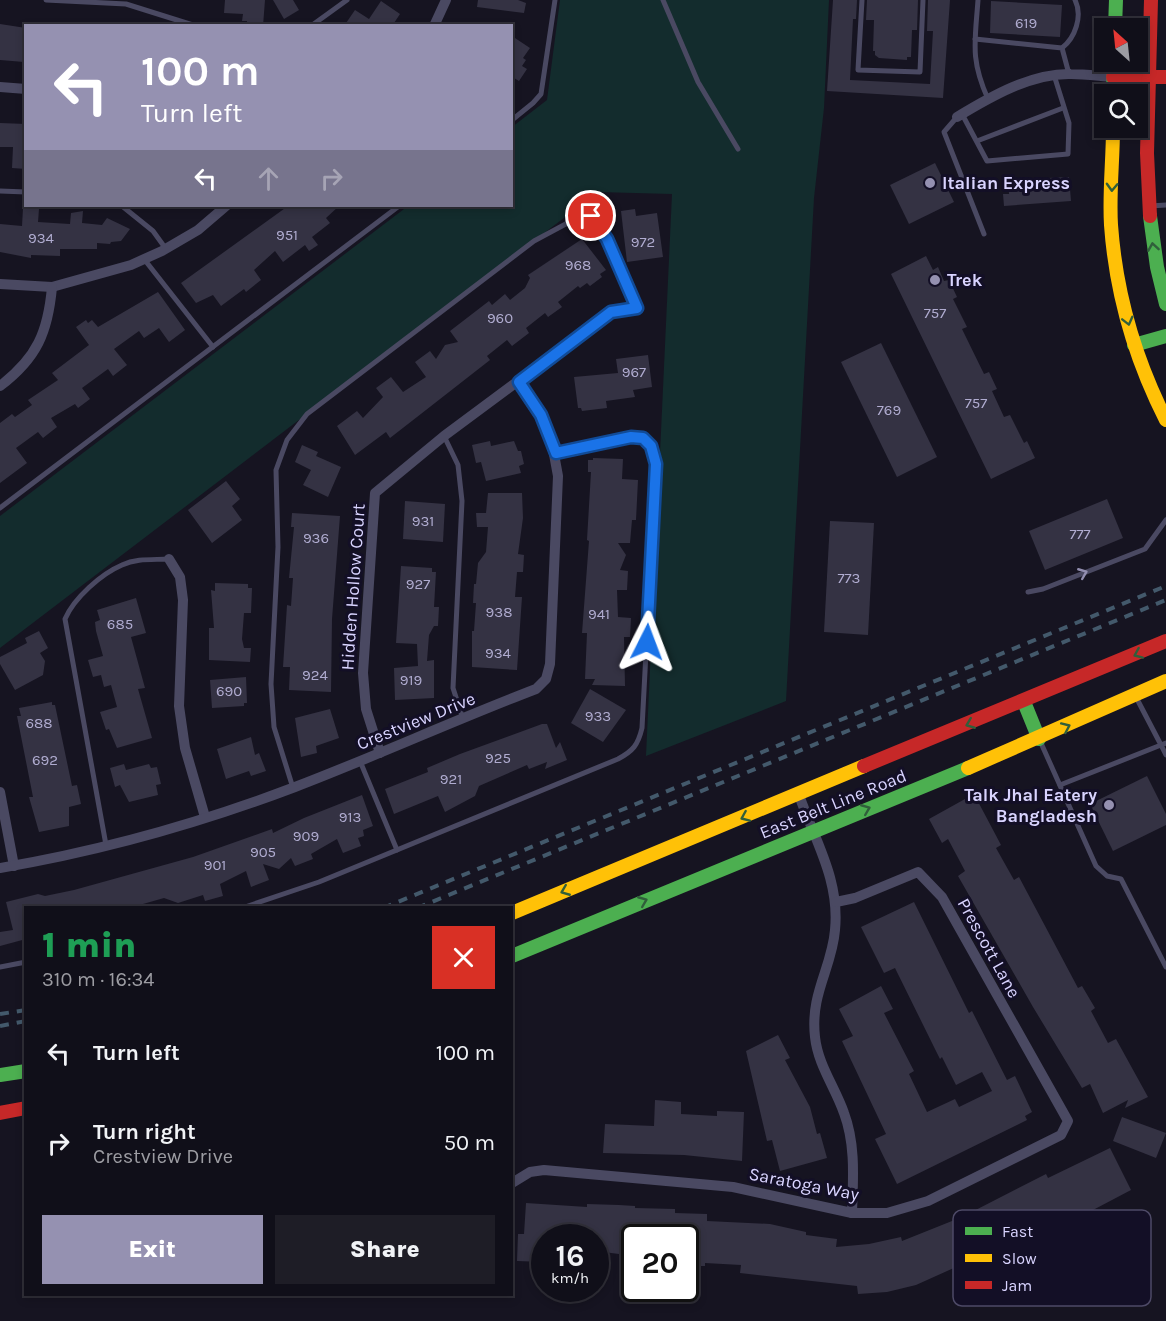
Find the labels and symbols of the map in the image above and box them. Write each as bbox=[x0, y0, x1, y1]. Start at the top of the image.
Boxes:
house number: 619 bbox=[1015, 14, 1037, 32]
north arrow bbox=[1094, 18, 1148, 72]
place label: Italian Express bbox=[942, 172, 1070, 194]
marker: Italian Express bbox=[923, 176, 937, 190]
one-way arrow bbox=[1105, 182, 1118, 191]
pin bbox=[565, 190, 616, 241]
house number: 951 bbox=[276, 226, 298, 244]
house number: 934 bbox=[28, 229, 55, 247]
house number: 972 bbox=[631, 233, 655, 251]
one-way arrow bbox=[1147, 243, 1160, 253]
house number: 968 bbox=[565, 256, 591, 274]
place label: Trek bbox=[947, 269, 983, 291]
marker: Trek bbox=[928, 273, 942, 287]
house number: 757 bbox=[924, 304, 946, 322]
house number: 960 bbox=[487, 309, 513, 327]
one-way arrow bbox=[1121, 316, 1134, 326]
house number: 967 bbox=[622, 363, 646, 381]
house number: 757 bbox=[965, 394, 987, 412]
house number: 769 bbox=[877, 401, 901, 419]
street label: Hidden Hollow Court bbox=[336, 503, 370, 671]
house number: 931 bbox=[412, 512, 434, 530]
house number: 777 bbox=[1069, 525, 1091, 543]
house number: 936 bbox=[303, 529, 329, 547]
one-way arrow bbox=[1077, 568, 1088, 581]
house number: 773 bbox=[838, 569, 860, 587]
house number: 927 bbox=[406, 575, 430, 593]
house number: 938 bbox=[486, 603, 512, 621]
house number: 941 bbox=[588, 605, 610, 623]
position arrow bbox=[615, 610, 679, 674]
house number: 685 bbox=[107, 615, 133, 633]
house number: 934 bbox=[485, 644, 512, 662]
one-way arrow bbox=[1133, 646, 1144, 658]
house number: 924 bbox=[302, 666, 329, 684]
house number: 919 bbox=[400, 671, 422, 689]
house number: 690 bbox=[216, 682, 242, 700]
street label: Crestview Drive bbox=[353, 687, 479, 755]
house number: 933 bbox=[585, 707, 611, 725]
house number: 688 bbox=[25, 714, 53, 732]
one-way arrow bbox=[965, 717, 976, 729]
one-way arrow bbox=[1059, 722, 1070, 734]
house number: 925 bbox=[485, 749, 511, 767]
house number: 692 bbox=[32, 751, 58, 769]
street label: East Belt Line Road bbox=[756, 764, 910, 844]
house number: 921 bbox=[440, 770, 462, 788]
place label: Talk Jhal Eatery Bangladesh bbox=[964, 784, 1097, 827]
marker: Talk Jhal Eatery Bangladesh bbox=[1102, 798, 1116, 812]
one-way arrow bbox=[860, 804, 871, 816]
house number: 913 bbox=[339, 808, 361, 826]
one-way arrow bbox=[741, 810, 752, 822]
house number: 909 bbox=[293, 827, 319, 845]
house number: 905 bbox=[250, 843, 276, 861]
house number: 901 bbox=[204, 856, 226, 874]
one-way arrow bbox=[560, 884, 571, 896]
street label: Prescott Lane bbox=[953, 894, 1025, 1002]
one-way arrow bbox=[637, 896, 648, 908]
street label: Saratoga Way bbox=[747, 1163, 862, 1206]
legend bbox=[953, 1210, 1151, 1306]
text: Fast bbox=[1002, 1222, 1033, 1241]
speed limit sign: 20 bbox=[621, 1224, 699, 1302]
text: Slow bbox=[1002, 1249, 1037, 1268]
text: Jam bbox=[1002, 1276, 1032, 1295]

